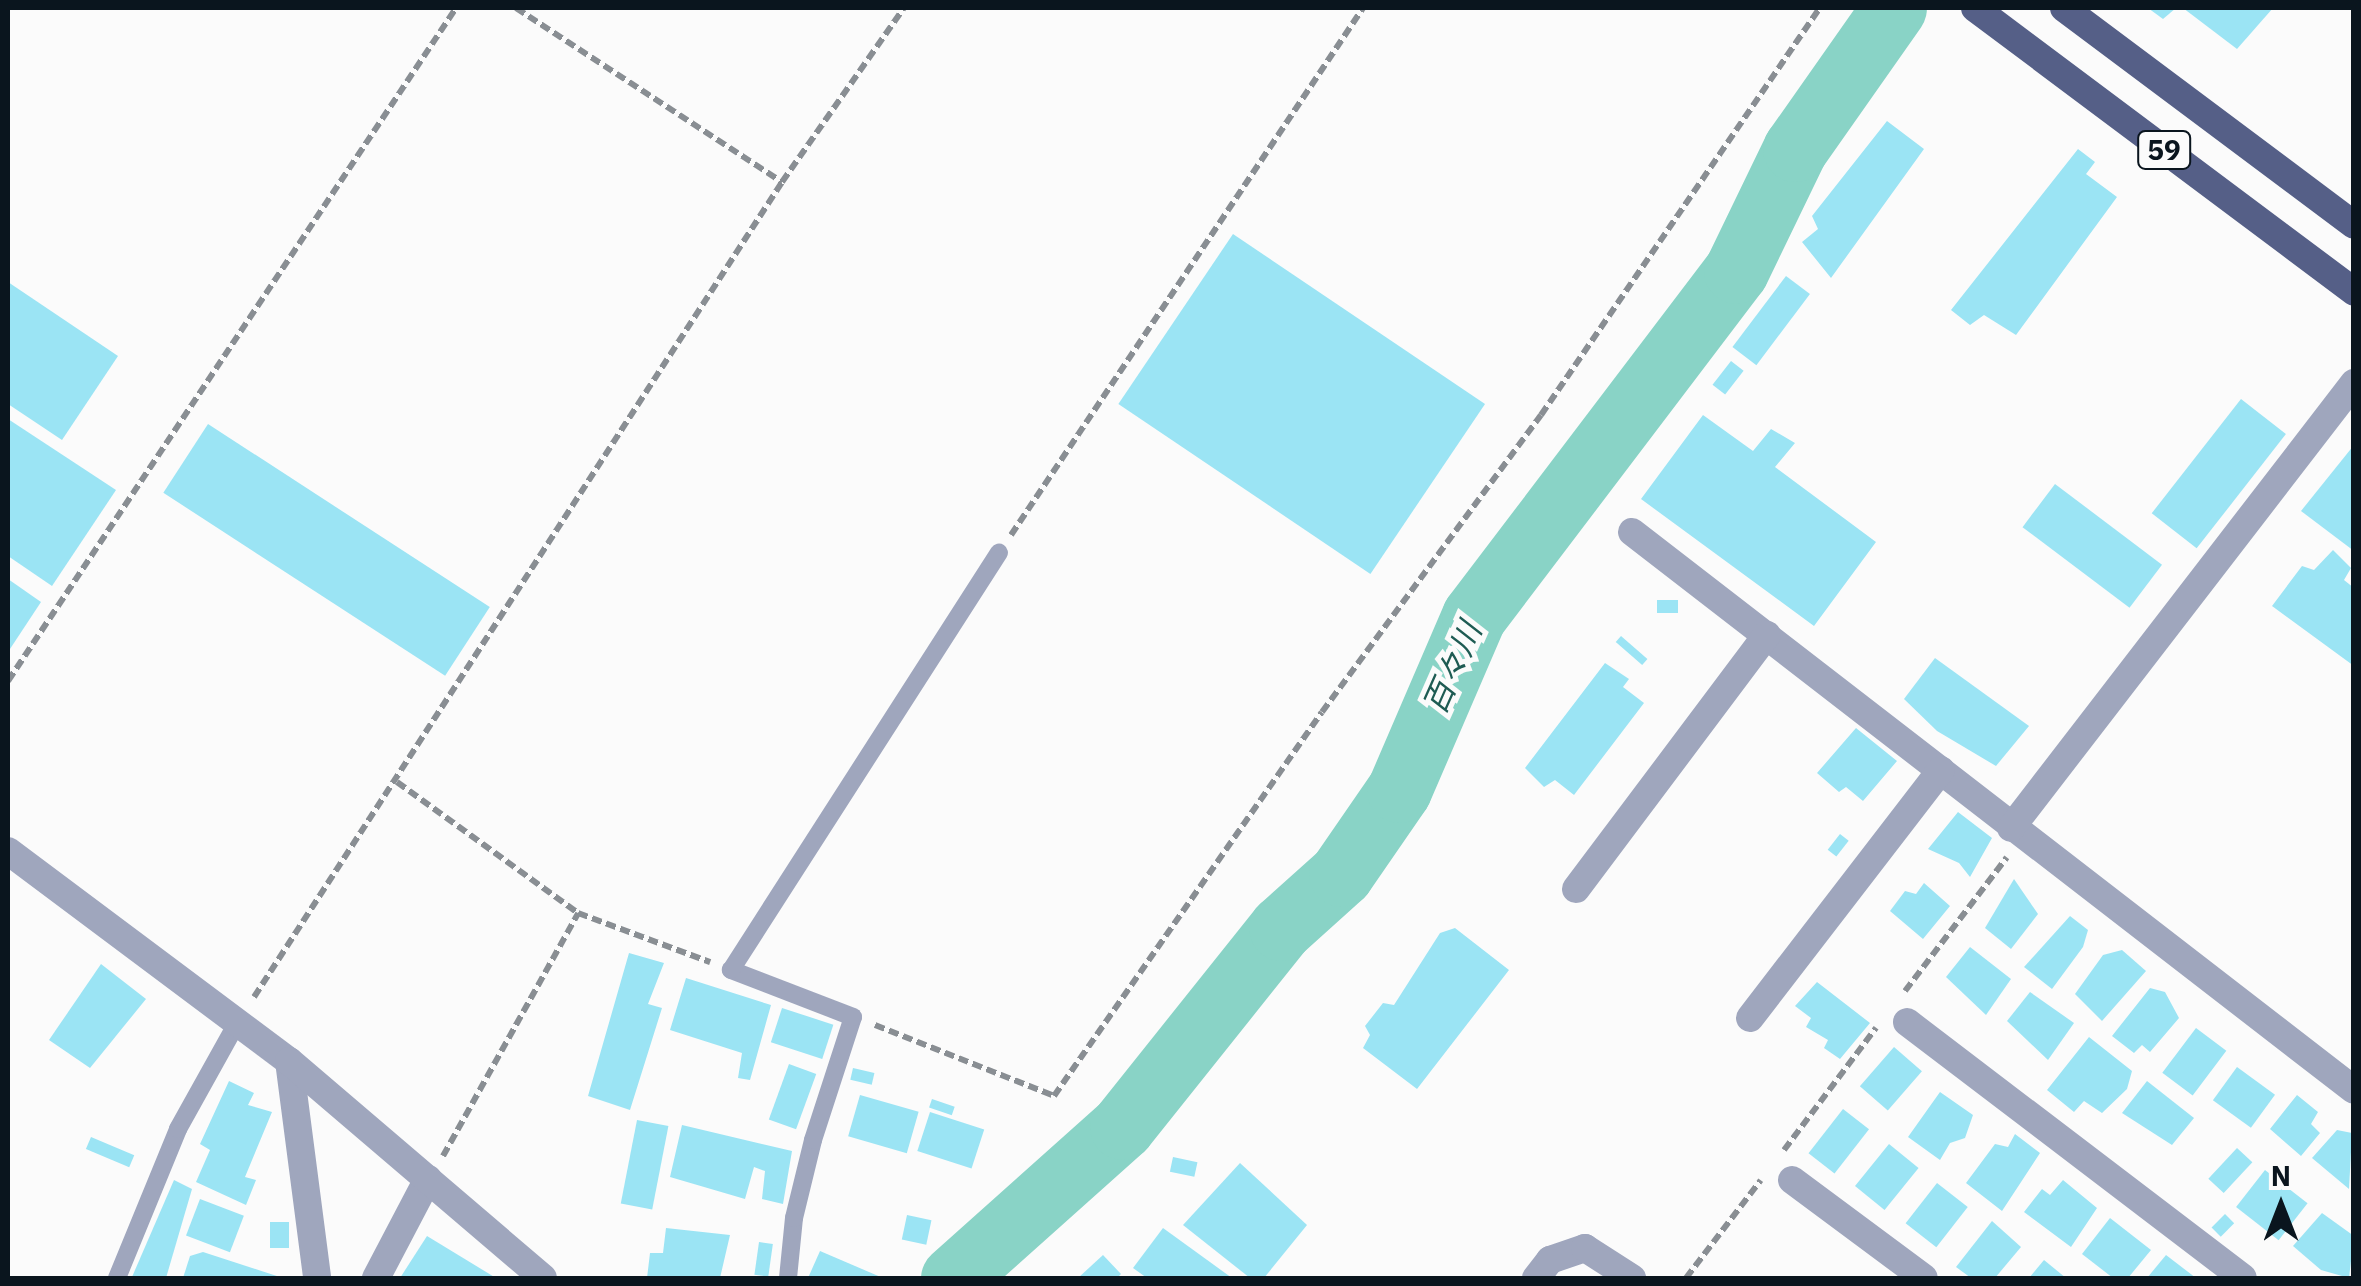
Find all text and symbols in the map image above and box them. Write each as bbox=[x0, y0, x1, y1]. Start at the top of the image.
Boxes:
road number: 59 bbox=[2136, 127, 2192, 173]
water label: 百々川 bbox=[1415, 616, 1489, 720]
north arrow bbox=[2231, 1156, 2331, 1256]
text: N bbox=[2271, 1157, 2291, 1194]

